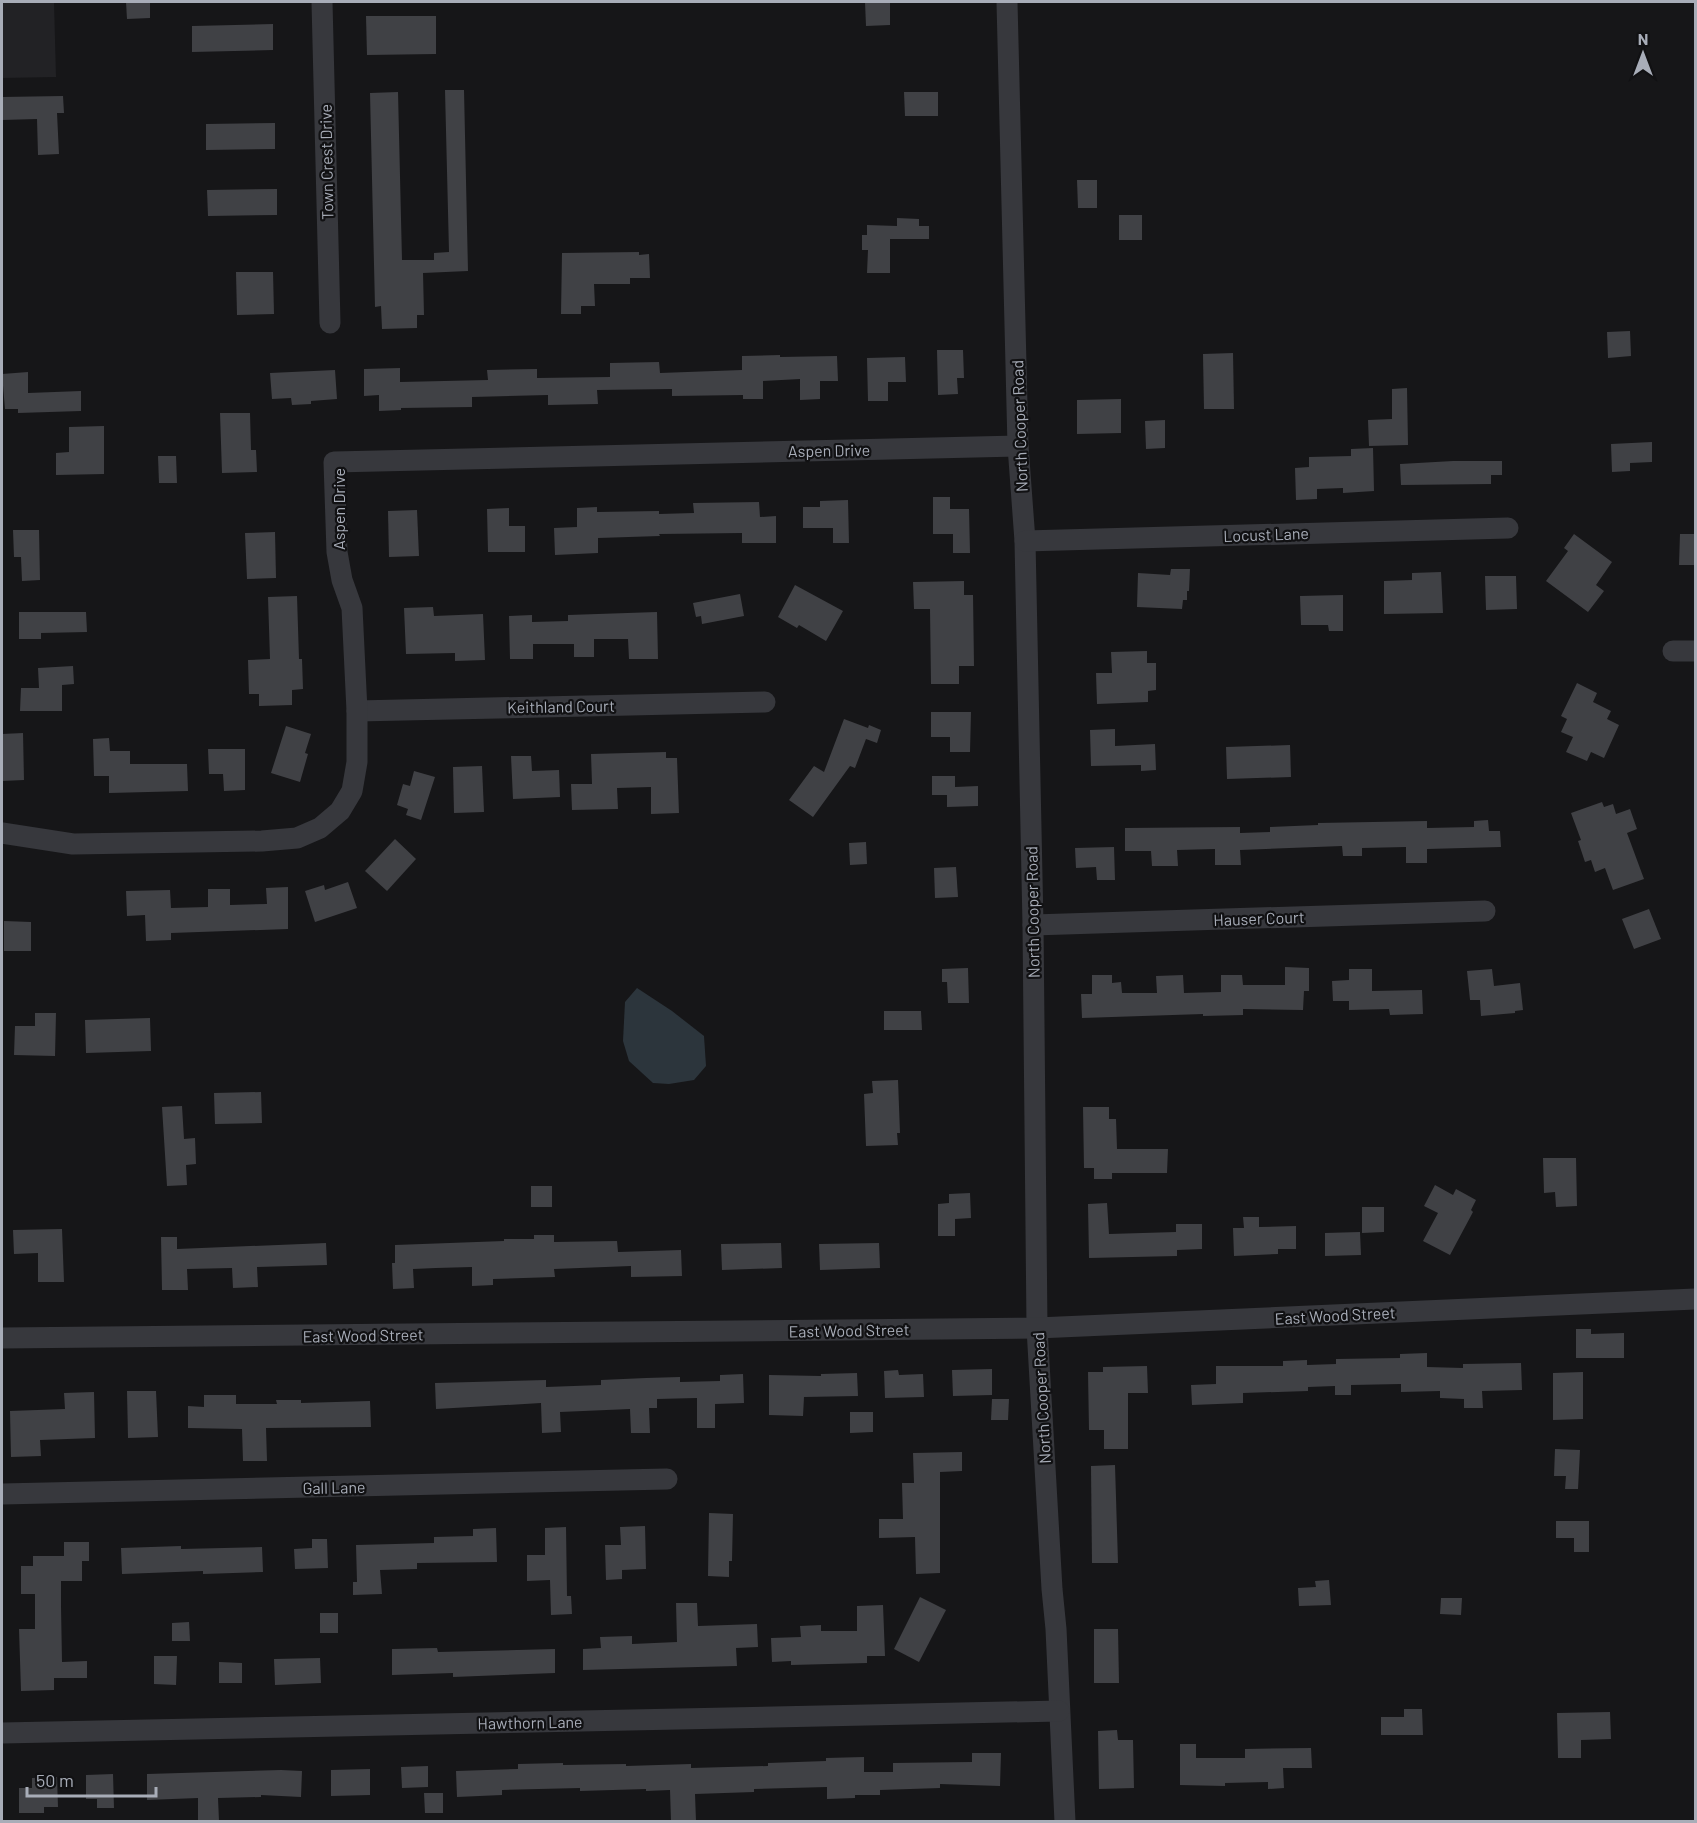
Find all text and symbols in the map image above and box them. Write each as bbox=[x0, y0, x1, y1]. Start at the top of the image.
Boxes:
north arrow bbox=[1613, 24, 1673, 84]
text: N bbox=[1638, 29, 1648, 48]
street label: Town Crest Drive bbox=[315, 104, 337, 220]
street label: North Cooper Road bbox=[1007, 360, 1031, 492]
street label: Aspen Drive bbox=[788, 440, 870, 460]
street label: Aspen Drive bbox=[329, 468, 348, 550]
street label: Locust Lane bbox=[1223, 523, 1309, 545]
street label: Keithland Court bbox=[507, 696, 615, 716]
street label: North Cooper Road bbox=[1021, 846, 1043, 978]
street label: Hauser Court bbox=[1213, 907, 1305, 929]
street label: East Wood Street bbox=[1274, 1302, 1396, 1328]
street label: East Wood Street bbox=[788, 1319, 910, 1341]
street label: East Wood Street bbox=[302, 1324, 424, 1346]
street label: North Cooper Road bbox=[1028, 1332, 1054, 1464]
street label: Gall Lane bbox=[302, 1477, 366, 1497]
street label: Hawthorn Lane bbox=[477, 1712, 583, 1732]
scale bar bbox=[27, 1760, 156, 1798]
text: 50 m bbox=[36, 1769, 74, 1791]

